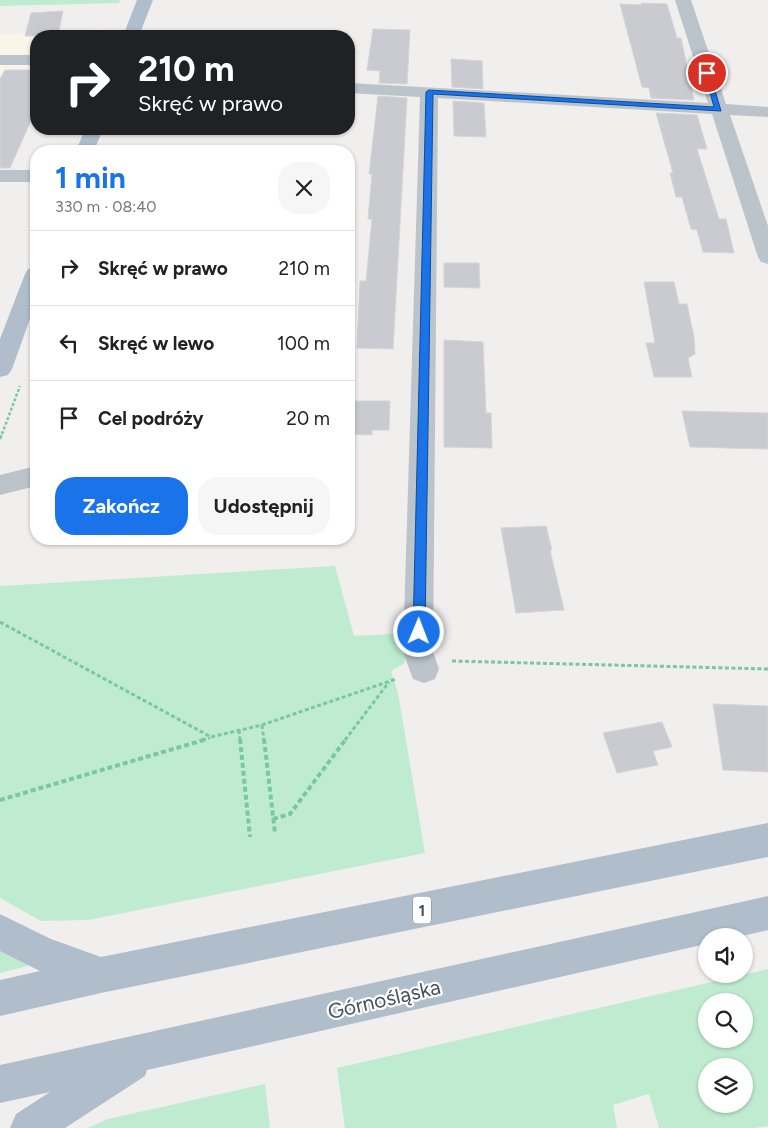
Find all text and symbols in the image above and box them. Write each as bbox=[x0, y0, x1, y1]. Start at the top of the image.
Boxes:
text: 210 m bbox=[138, 48, 235, 90]
icon: right bbox=[55, 50, 120, 115]
pin bbox=[686, 52, 728, 94]
icon: arrive bbox=[693, 59, 721, 87]
text: Skręć w prawo bbox=[138, 90, 283, 117]
text: 1 min bbox=[55, 159, 126, 196]
button: close bbox=[278, 162, 330, 214]
text: 330 m · 08:40 bbox=[55, 197, 157, 216]
icon: right bbox=[55, 254, 83, 282]
text: Skręć w prawo bbox=[98, 257, 228, 280]
text: 210 m bbox=[278, 257, 330, 280]
icon: left bbox=[55, 329, 83, 357]
text: Skręć w lewo bbox=[98, 332, 214, 355]
text: 100 m bbox=[277, 332, 330, 355]
icon: arrive bbox=[55, 404, 83, 432]
text: Cel podróży bbox=[98, 407, 204, 430]
text: 20 m bbox=[286, 407, 330, 430]
button: Zakończ bbox=[55, 477, 188, 535]
button: Udostępnij bbox=[198, 477, 330, 535]
position arrow bbox=[392, 605, 444, 657]
road number: 1 bbox=[413, 896, 431, 924]
map controls bbox=[698, 928, 753, 1113]
button: sound bbox=[698, 928, 753, 983]
street label: Górnośląska bbox=[325, 974, 443, 1024]
button: search bbox=[698, 993, 753, 1048]
button: layers bbox=[698, 1058, 753, 1113]

